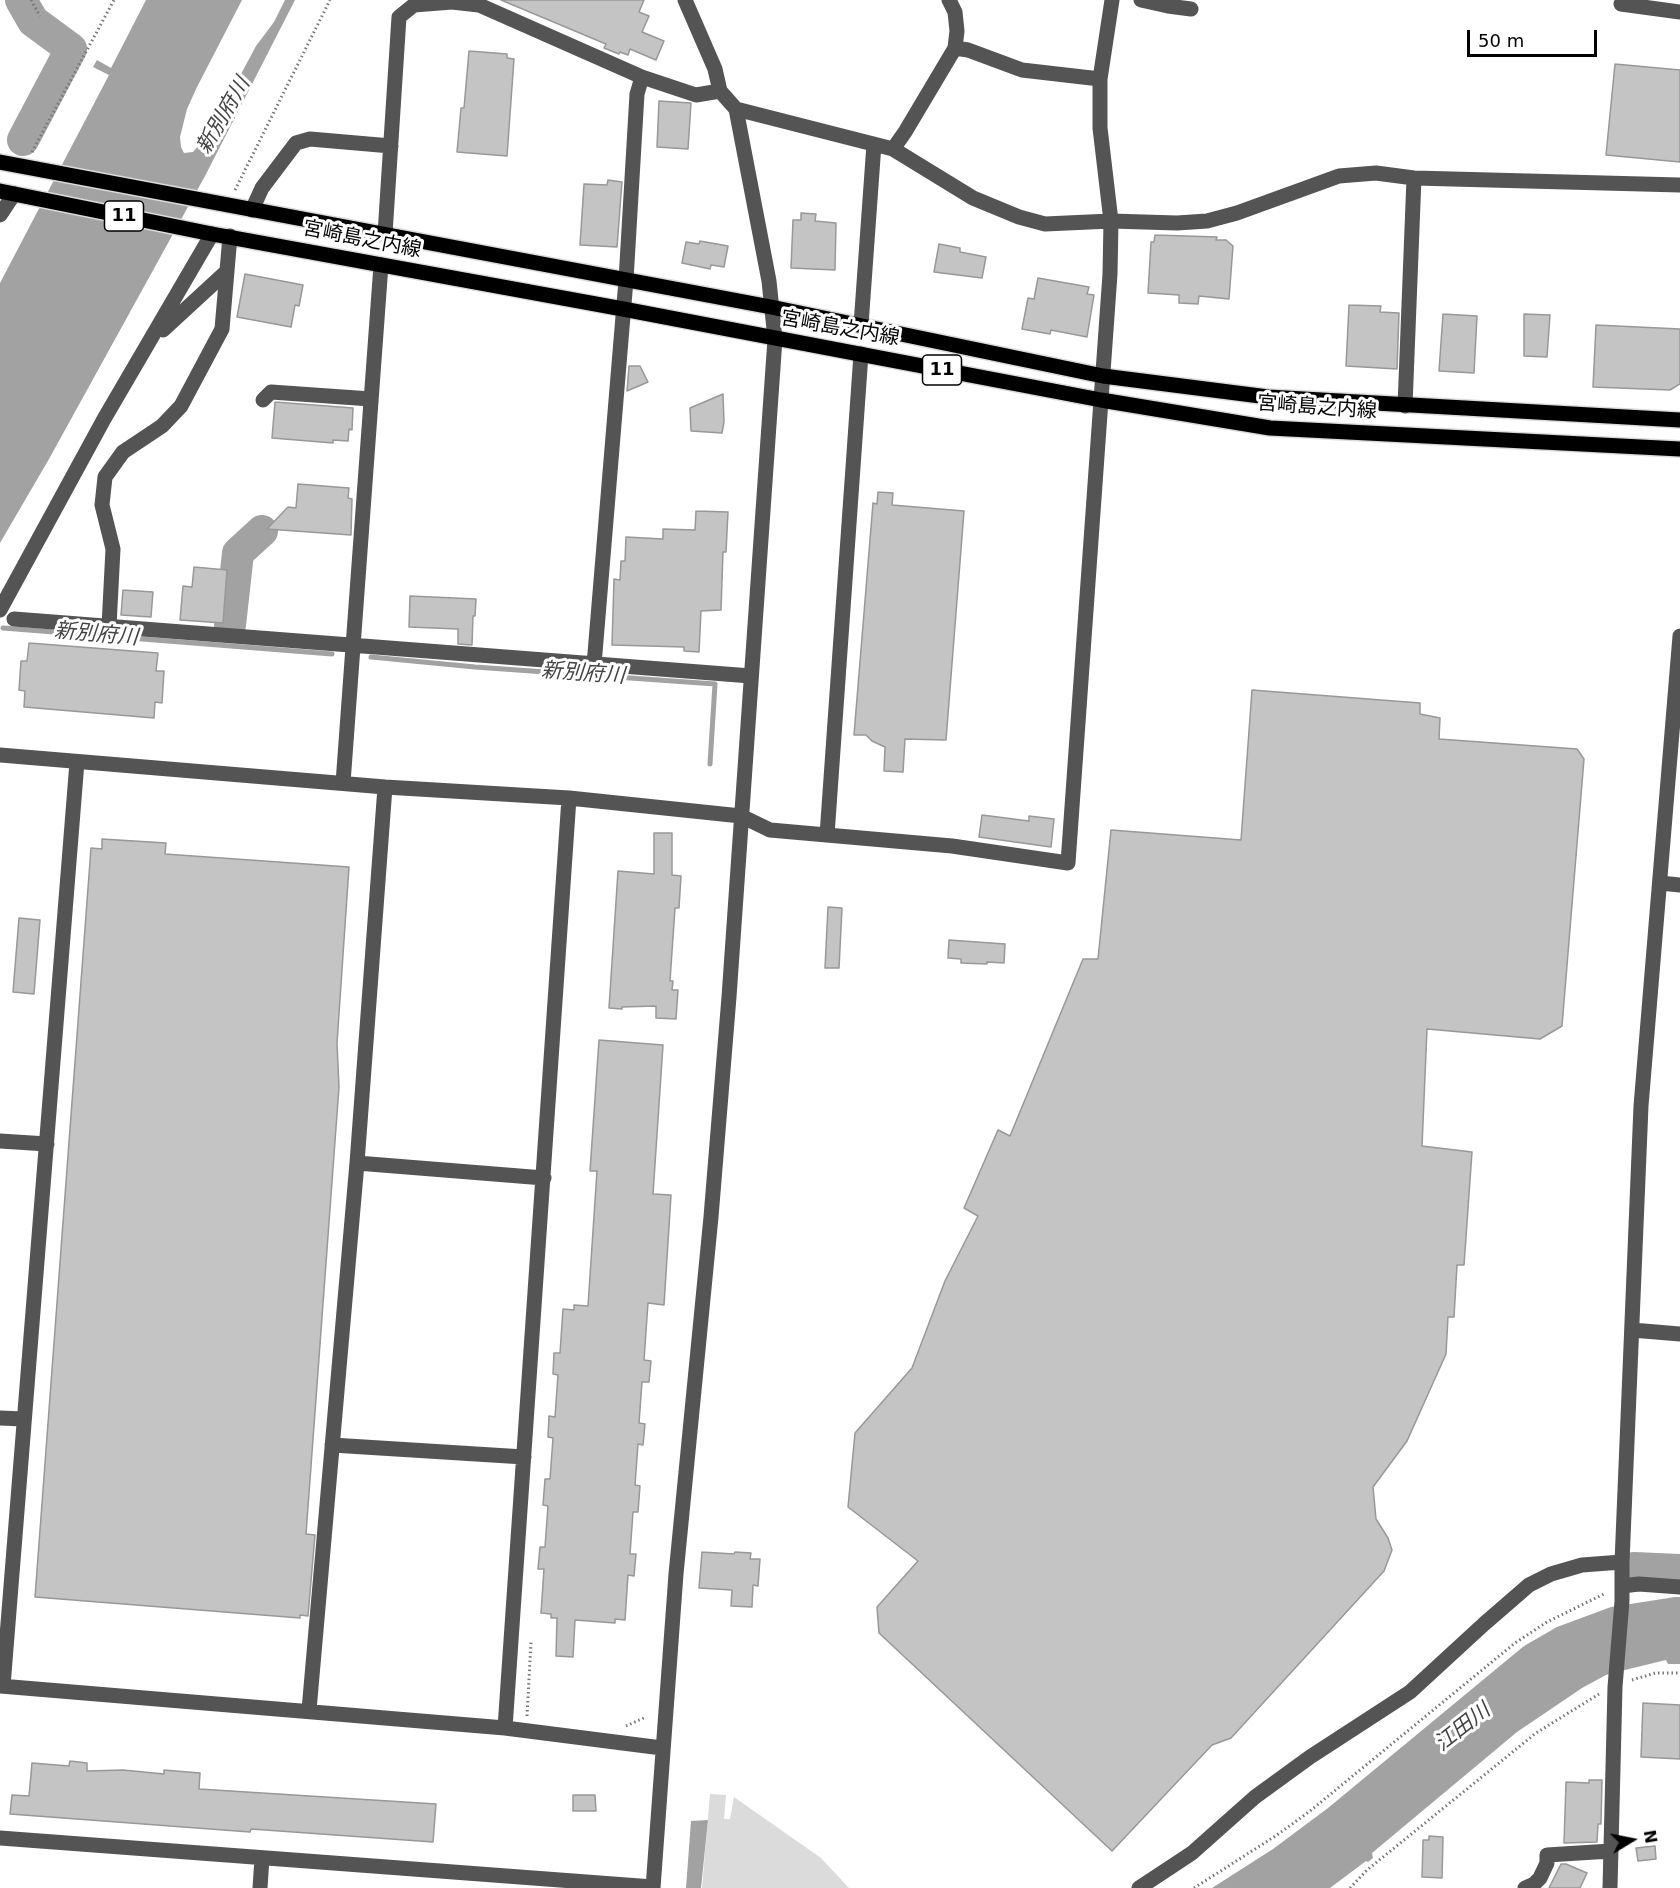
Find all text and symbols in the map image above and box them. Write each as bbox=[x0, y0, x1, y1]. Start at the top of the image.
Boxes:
scale bar bbox=[1470, 18, 1600, 56]
text: 50 m bbox=[1478, 30, 1524, 51]
water label: 新別府川 bbox=[192, 73, 256, 159]
road number: 11 bbox=[104, 201, 144, 231]
street label: 宮崎島之内線 bbox=[301, 217, 423, 263]
street label: 宮崎島之内線 bbox=[779, 307, 901, 351]
road number: 11 bbox=[922, 355, 962, 385]
street label: 宮崎島之内線 bbox=[1256, 392, 1378, 424]
water label: 新別府川 bbox=[53, 619, 139, 651]
water label: 新別府川 bbox=[540, 659, 626, 689]
water label: 江田川 bbox=[1430, 1699, 1496, 1757]
north arrow bbox=[1602, 1810, 1662, 1870]
text: N bbox=[1640, 1829, 1661, 1845]

